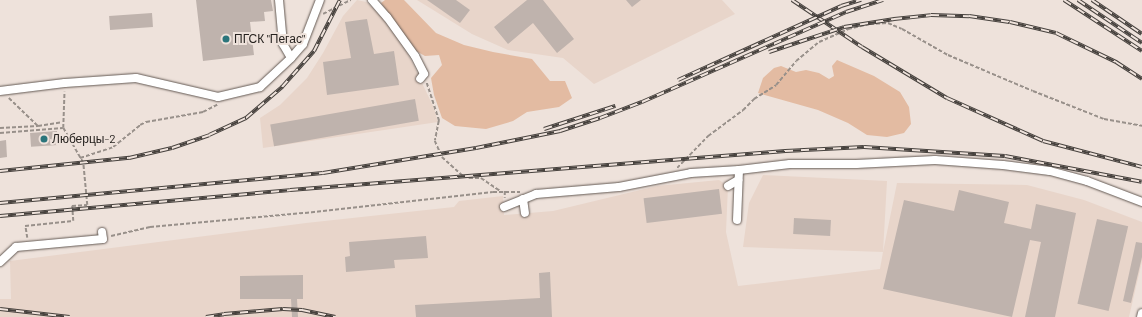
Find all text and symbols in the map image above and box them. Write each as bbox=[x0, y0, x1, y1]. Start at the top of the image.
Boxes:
place label: ПГСК "Пегас" bbox=[234, 32, 305, 46]
marker: ПГСК "Пегас" bbox=[221, 34, 231, 44]
place label: Люберцы-2 bbox=[52, 132, 116, 146]
marker: Люберцы-2 bbox=[39, 134, 49, 144]

